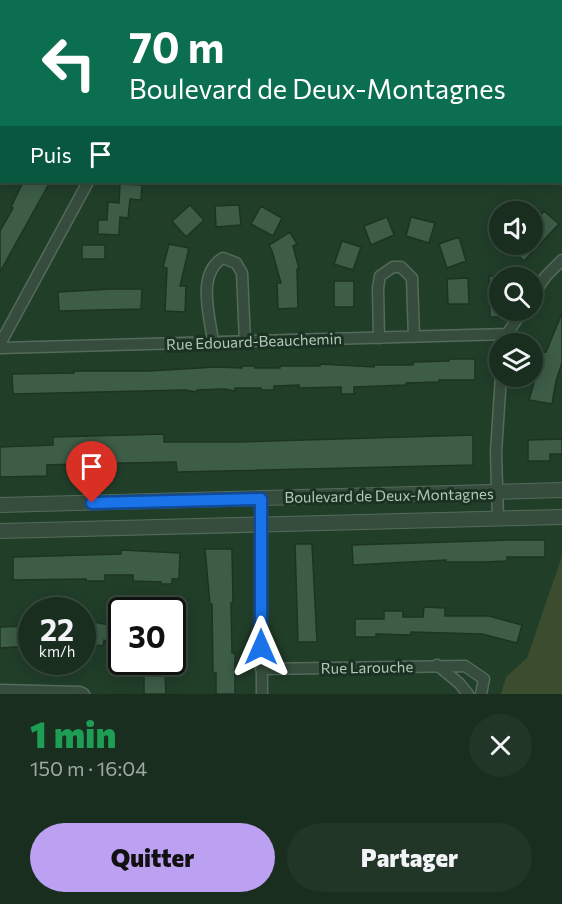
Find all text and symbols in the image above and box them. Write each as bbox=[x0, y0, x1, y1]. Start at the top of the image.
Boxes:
text: 70 m bbox=[129, 20, 224, 72]
icon: left bbox=[30, 24, 108, 102]
text: Boulevard de Deux-Montagnes bbox=[129, 72, 506, 105]
icon: arrive bbox=[84, 138, 117, 171]
text: Puis bbox=[30, 141, 72, 168]
map controls bbox=[489, 201, 543, 387]
button: sound bbox=[489, 201, 543, 255]
button: search bbox=[489, 267, 543, 321]
street label: Rue Edouard-Beauchemin bbox=[166, 329, 342, 353]
button: layers bbox=[489, 333, 543, 387]
pin bbox=[66, 441, 117, 503]
icon: arrive bbox=[75, 450, 108, 483]
street label: Boulevard de Deux-Montagnes bbox=[284, 484, 494, 506]
speed limit sign: 30 bbox=[108, 597, 186, 675]
text: 22 bbox=[40, 610, 74, 647]
position arrow bbox=[229, 615, 293, 679]
text: km/h bbox=[39, 642, 75, 660]
street label: Rue Larouche bbox=[321, 657, 414, 677]
text: 1 min bbox=[30, 711, 116, 755]
button: close bbox=[469, 714, 532, 777]
text: 150 m · 16:04 bbox=[30, 756, 147, 780]
button: Quitter bbox=[30, 823, 275, 892]
button: Partager bbox=[287, 823, 532, 892]

